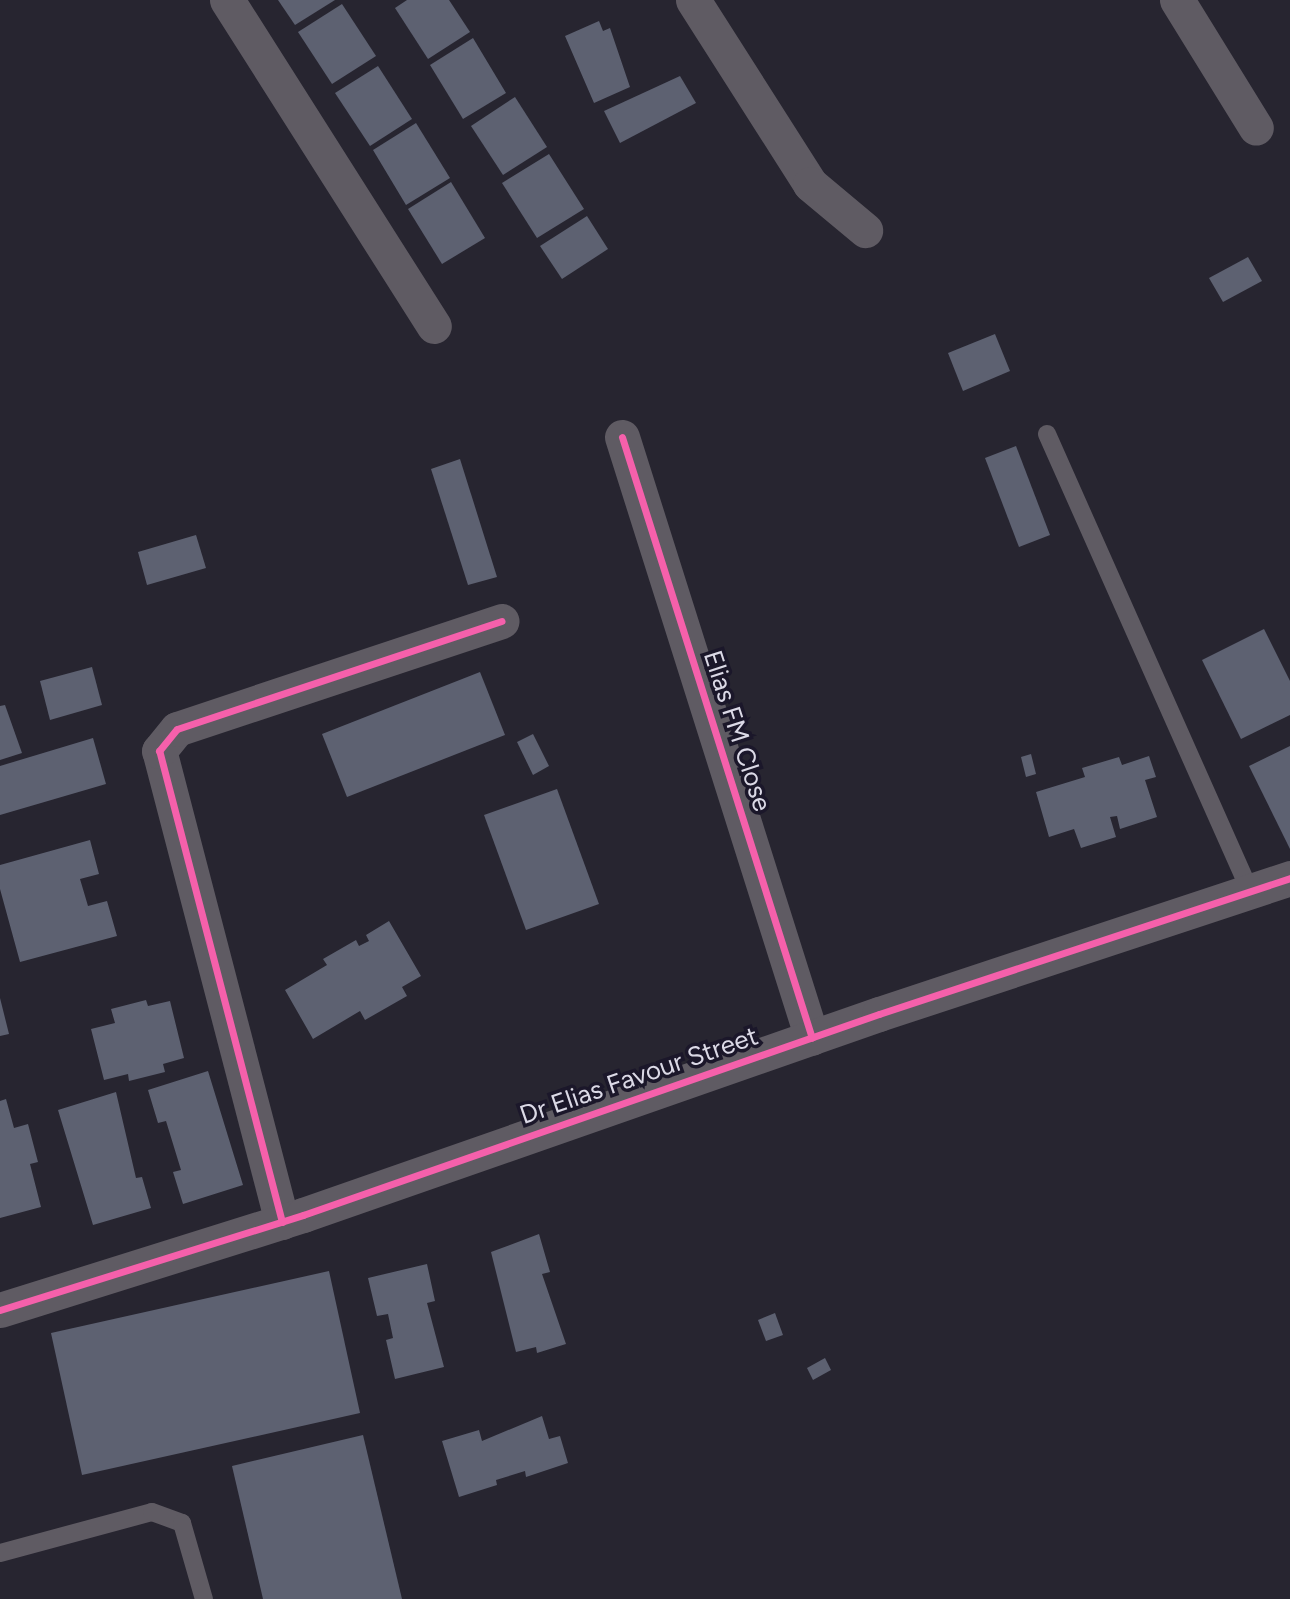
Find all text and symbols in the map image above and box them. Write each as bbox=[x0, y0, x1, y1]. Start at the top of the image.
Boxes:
street label: Elias FM Close bbox=[696, 647, 778, 815]
street label: Dr Elias Favour Street bbox=[516, 1021, 762, 1131]

